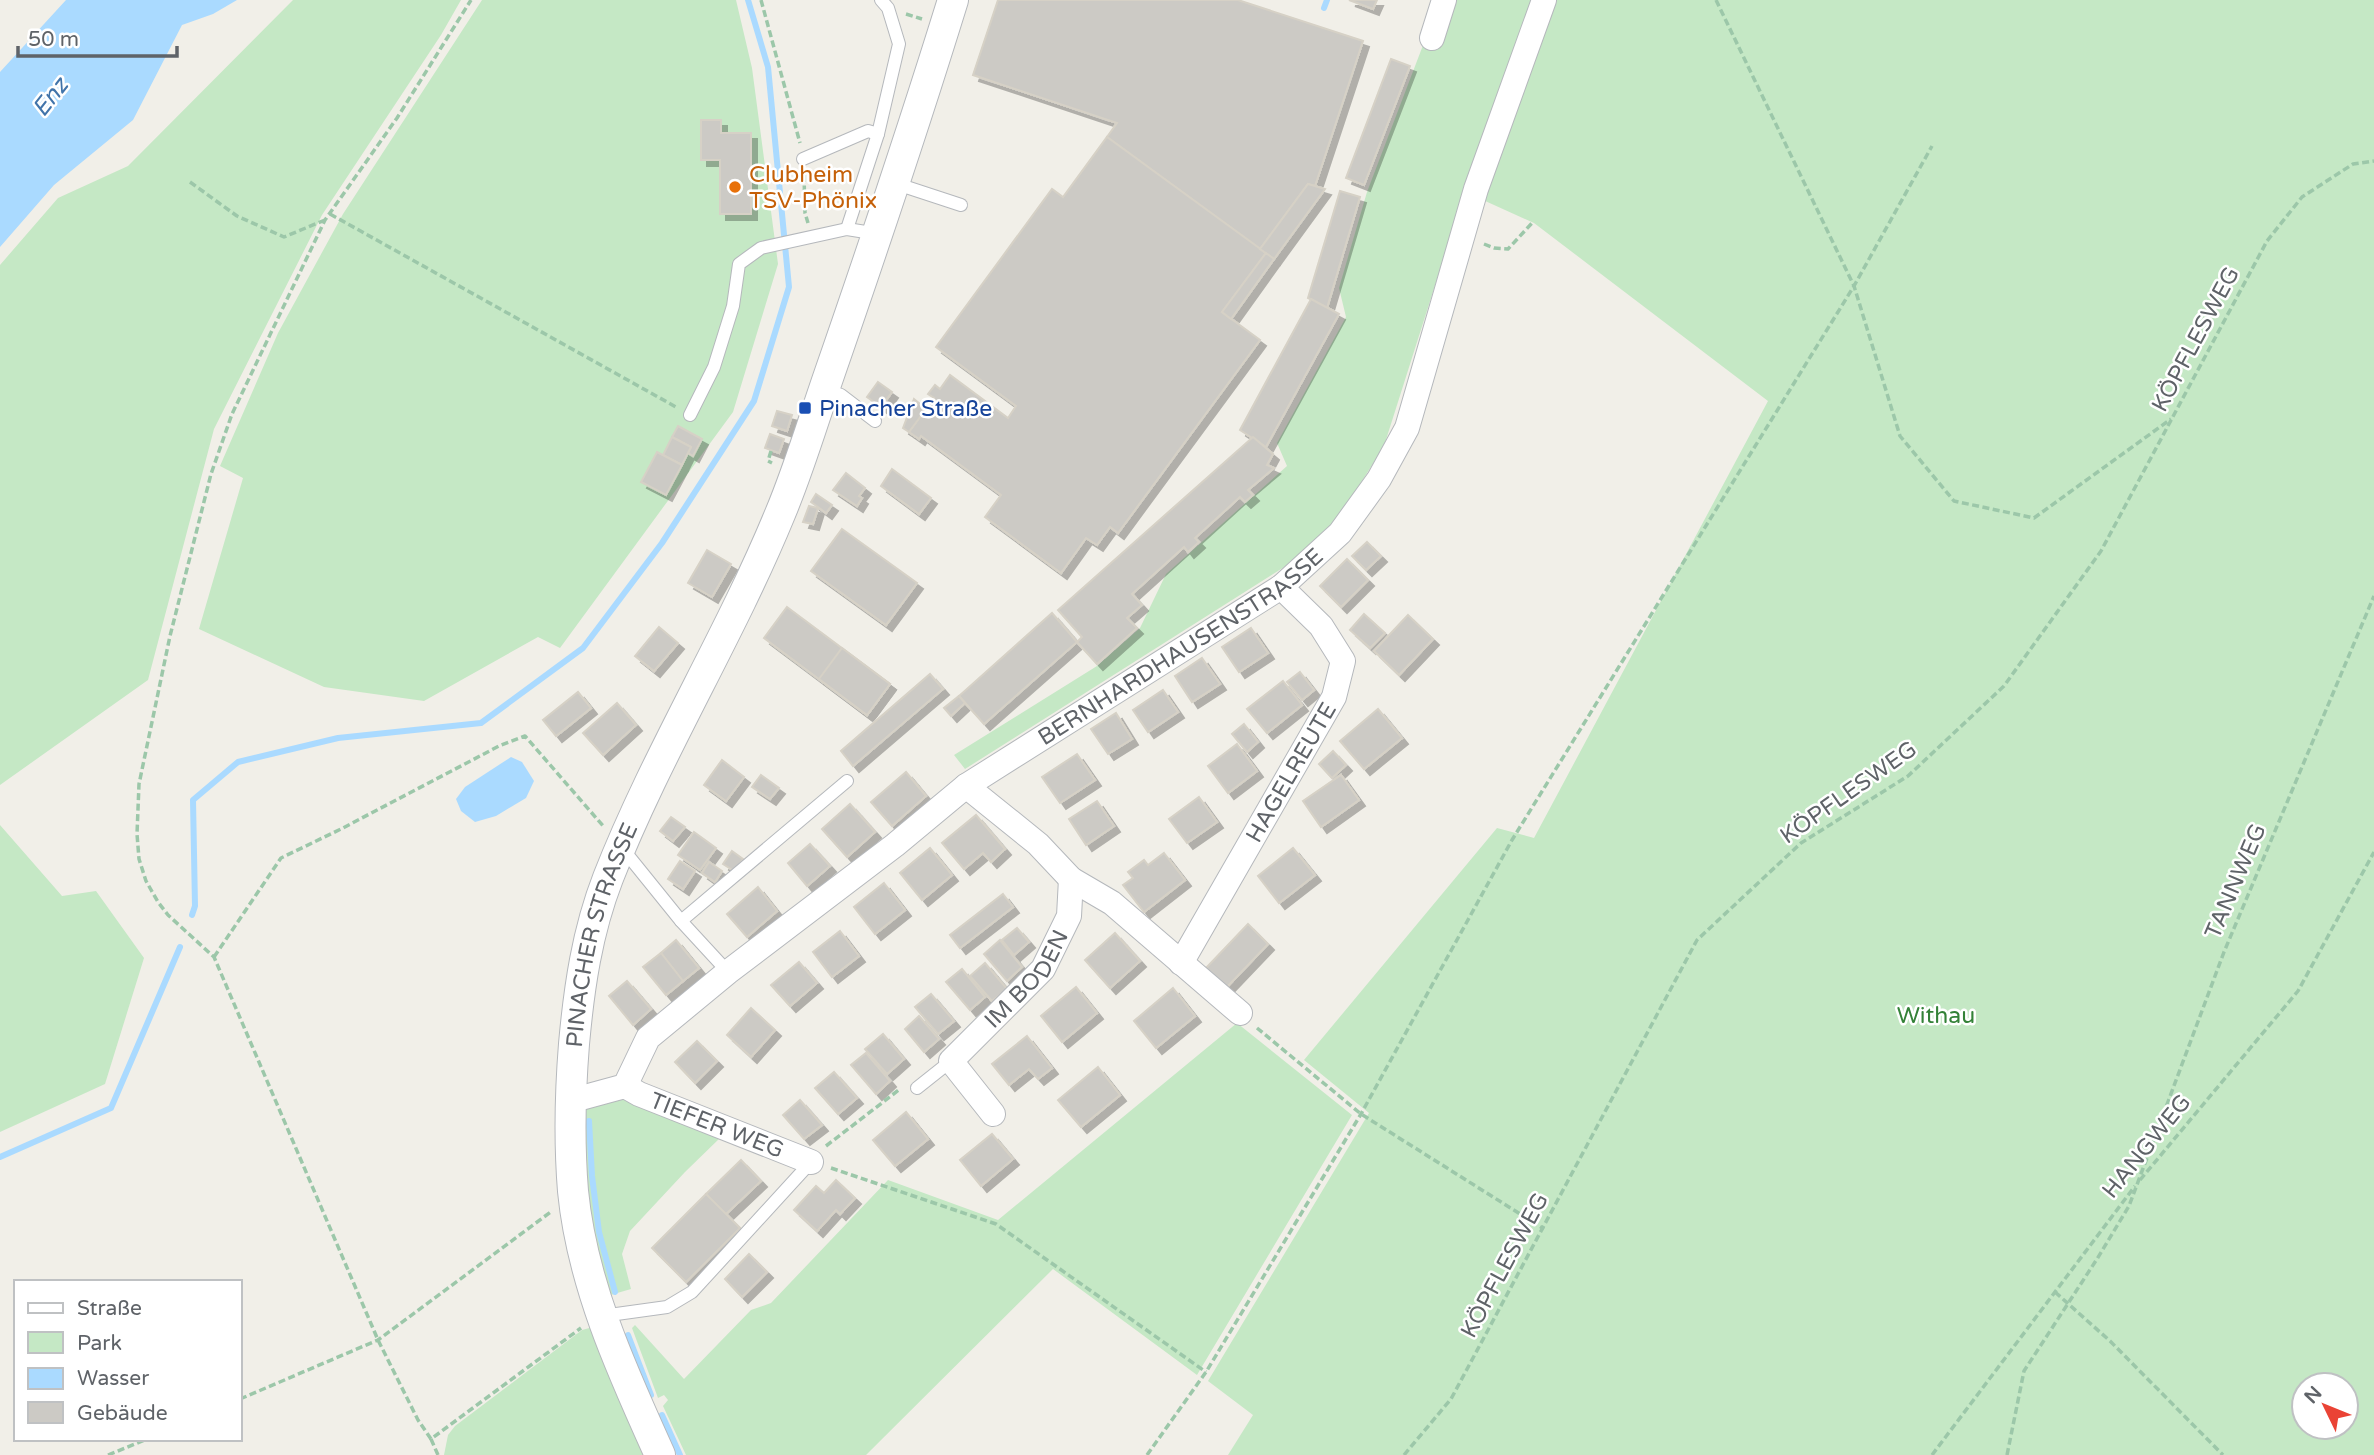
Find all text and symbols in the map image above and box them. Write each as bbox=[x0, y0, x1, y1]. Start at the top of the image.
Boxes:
scale bar bbox=[18, 14, 177, 58]
text: 50 m bbox=[28, 27, 79, 52]
water label: Enz bbox=[26, 70, 76, 123]
place label: Clubheim TSV-Phönix bbox=[749, 161, 877, 215]
marker: Clubheim TSV-Phönix bbox=[727, 179, 743, 195]
street label: KÖPFLESWEG bbox=[2146, 262, 2246, 417]
place label: Pinacher Straße bbox=[819, 395, 992, 423]
marker: Pinacher Straße bbox=[797, 400, 813, 416]
street label: BERNHARDHAUSENSTRASSE bbox=[1033, 543, 1329, 752]
street label: HAGELREUTE bbox=[1240, 698, 1343, 848]
street label: KÖPFLESWEG bbox=[1775, 735, 1922, 850]
street label: PINACHER STRASSE bbox=[561, 819, 644, 1049]
street label: TANNWEG bbox=[2199, 820, 2273, 943]
street label: IM BODEN bbox=[979, 925, 1075, 1035]
park label: Withau bbox=[1897, 1002, 1975, 1030]
street label: TIEFER WEG bbox=[646, 1087, 788, 1165]
street label: HANGWEG bbox=[2096, 1089, 2197, 1204]
street label: KÖPFLESWEG bbox=[1455, 1188, 1555, 1343]
legend bbox=[14, 1280, 242, 1441]
text: Straße bbox=[77, 1296, 142, 1321]
text: Park bbox=[77, 1331, 122, 1356]
text: Wasser bbox=[77, 1366, 149, 1391]
north arrow bbox=[2290, 1371, 2360, 1441]
text: N bbox=[2300, 1382, 2327, 1408]
text: Gebäude bbox=[77, 1401, 168, 1426]

